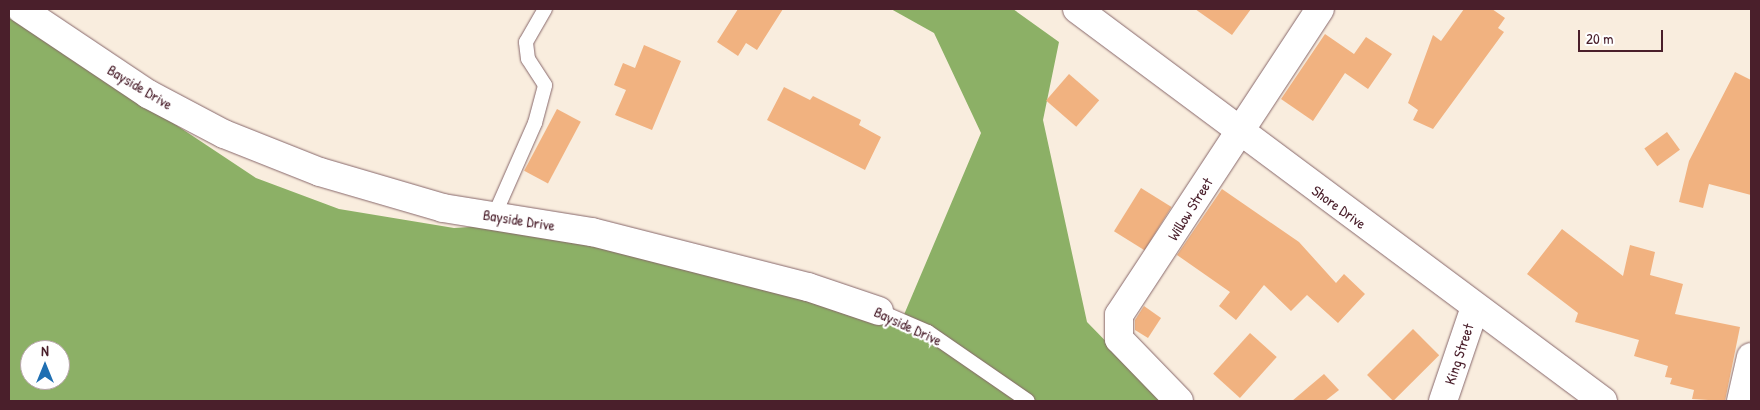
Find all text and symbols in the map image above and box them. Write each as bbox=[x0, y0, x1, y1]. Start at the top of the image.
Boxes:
scale bar bbox=[1580, 20, 1665, 52]
text: 20 m bbox=[1586, 28, 1613, 49]
street label: Bayside Drive bbox=[104, 61, 176, 113]
street label: Willow Street bbox=[1164, 174, 1216, 244]
street label: Shore Drive bbox=[1308, 181, 1370, 233]
street label: Bayside Drive bbox=[482, 205, 556, 235]
street label: Bayside Drive bbox=[871, 303, 945, 349]
street label: King Street bbox=[1441, 321, 1477, 387]
north arrow bbox=[20, 340, 70, 390]
text: N bbox=[41, 341, 49, 360]

